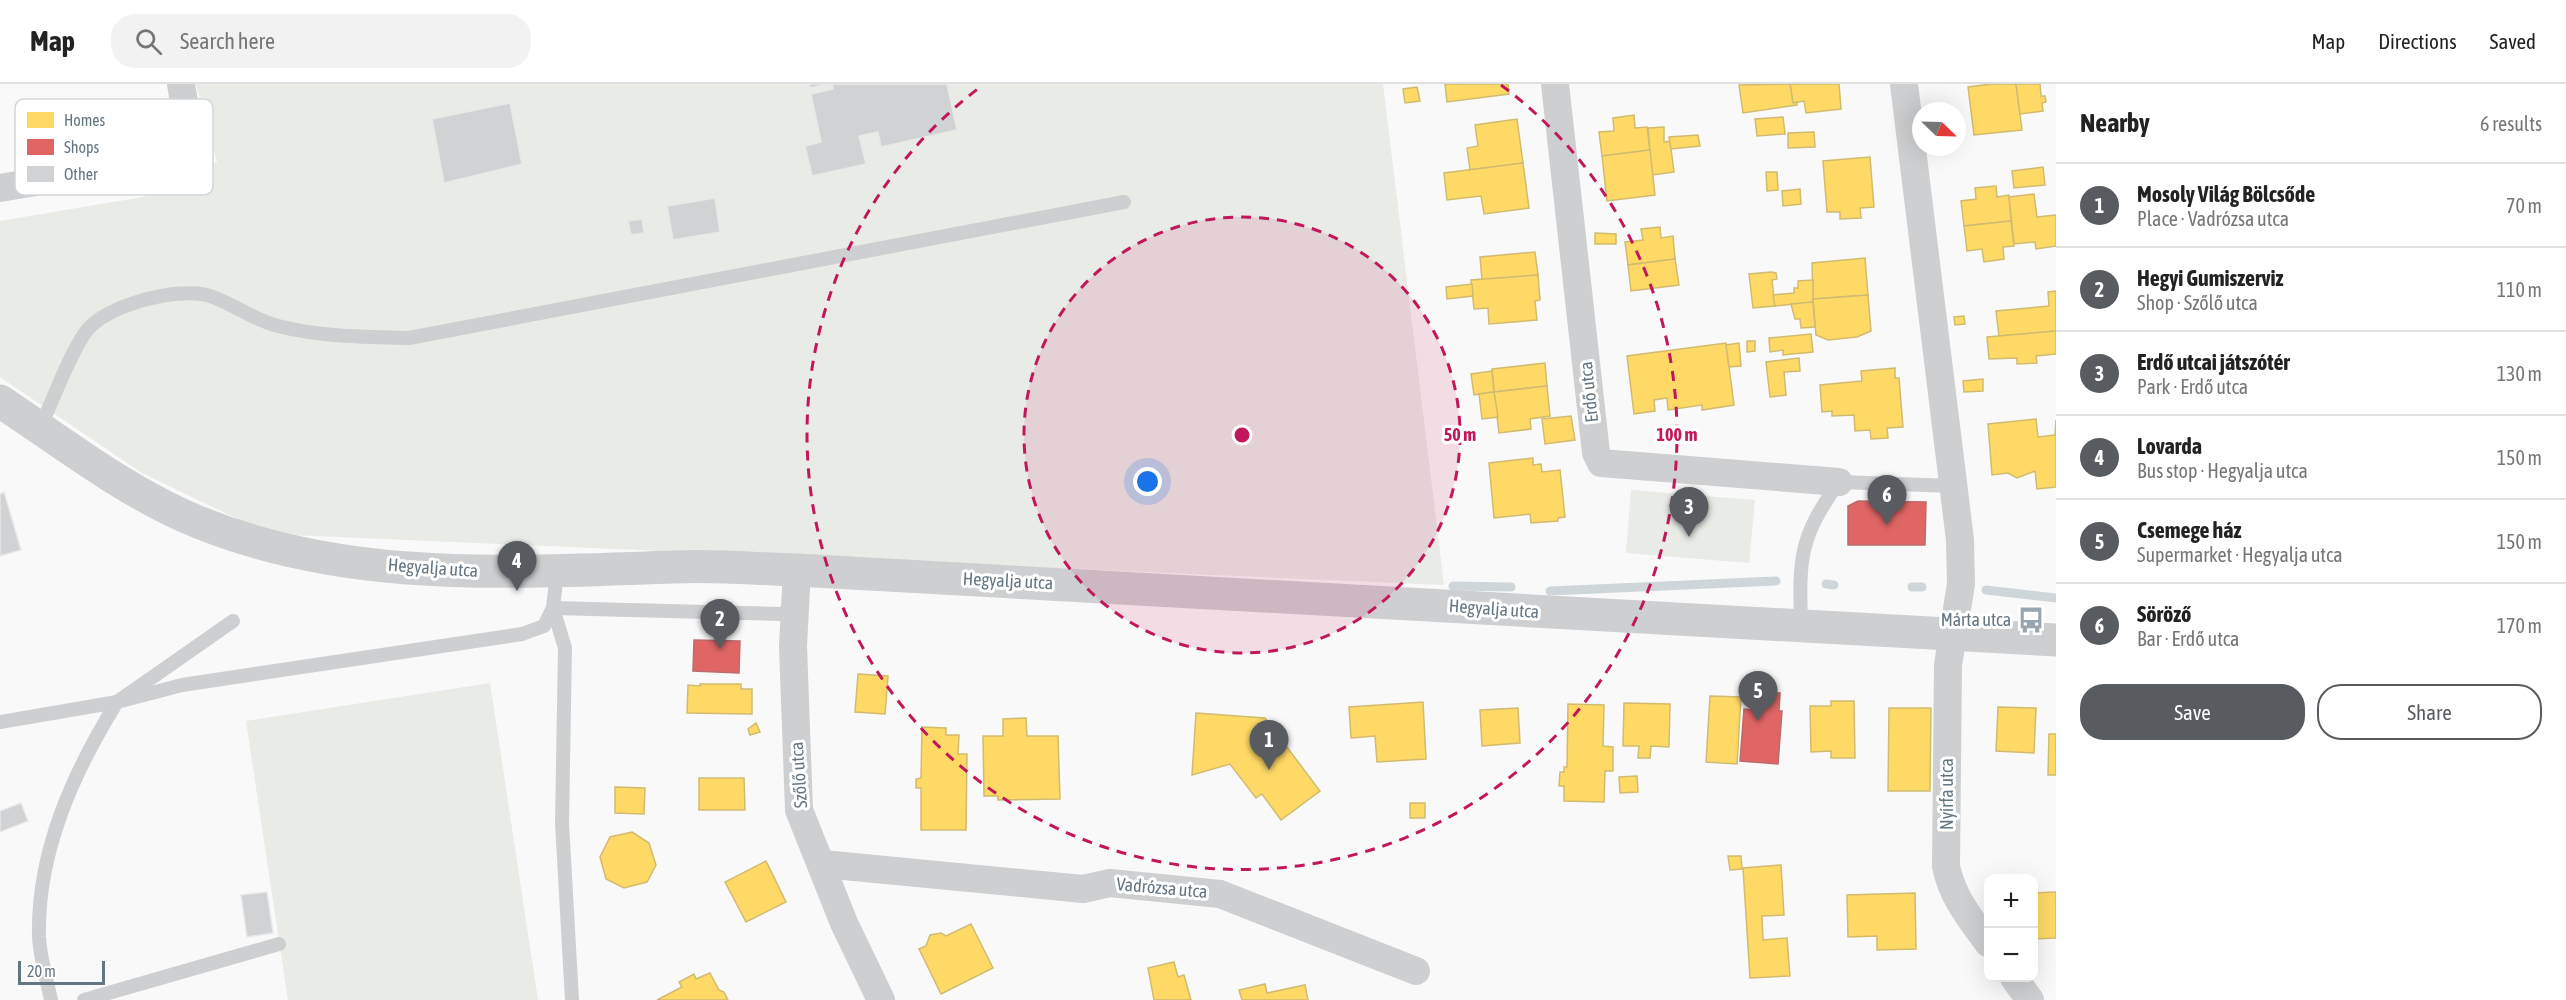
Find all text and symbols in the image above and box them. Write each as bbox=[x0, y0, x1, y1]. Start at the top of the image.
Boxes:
search box bbox=[111, 14, 531, 68]
text: Map bbox=[30, 25, 75, 57]
icon: search bbox=[132, 25, 165, 58]
text: Search here bbox=[180, 28, 275, 54]
text: Map bbox=[2311, 29, 2345, 53]
text: Directions bbox=[2378, 29, 2457, 53]
text: Saved bbox=[2490, 29, 2536, 53]
legend bbox=[15, 99, 213, 195]
north arrow bbox=[1912, 102, 1966, 156]
text: Nearby bbox=[2080, 108, 2150, 138]
text: Homes bbox=[64, 111, 106, 129]
text: 6 results bbox=[2480, 112, 2542, 135]
text: Shops bbox=[64, 138, 100, 157]
text: Other bbox=[64, 165, 98, 183]
text: Mosoly Világ Bölcsőde bbox=[2137, 181, 2315, 207]
text: 1 bbox=[2095, 194, 2104, 217]
text: 70 m bbox=[2506, 194, 2542, 217]
text: Place · Vadrózsa utca bbox=[2137, 207, 2289, 230]
text: Hegyi Gumiszerviz bbox=[2137, 265, 2284, 291]
text: 2 bbox=[2095, 278, 2104, 301]
text: 110 m bbox=[2497, 278, 2542, 301]
text: Shop · Szőlő utca bbox=[2137, 291, 2258, 314]
text: Erdő utcai játszótér bbox=[2137, 349, 2290, 375]
street label: Erdő utca bbox=[1575, 361, 1602, 424]
text: 3 bbox=[2095, 362, 2104, 385]
text: 130 m bbox=[2497, 362, 2542, 385]
text: Park · Erdő utca bbox=[2137, 375, 2248, 398]
text: 50 m bbox=[1444, 424, 1476, 445]
text: 100 m bbox=[1657, 424, 1697, 445]
centre of rings bbox=[1232, 425, 1252, 445]
text: Lovarda bbox=[2137, 433, 2202, 459]
text: 4 bbox=[2095, 446, 2104, 469]
text: 150 m bbox=[2497, 446, 2542, 469]
text: Bus stop · Hegyalja utca bbox=[2137, 459, 2308, 482]
your location bbox=[1133, 467, 1162, 496]
pin: 6 bbox=[1868, 476, 1906, 525]
pin: 3 bbox=[1670, 488, 1708, 537]
text: Csemege ház bbox=[2137, 517, 2241, 543]
text: 5 bbox=[2095, 530, 2104, 553]
text: 150 m bbox=[2497, 530, 2542, 553]
pin: 4 bbox=[498, 542, 536, 591]
text: Supermarket · Hegyalja utca bbox=[2137, 543, 2343, 566]
street label: Hegyalja utca bbox=[387, 554, 479, 581]
street label: Hegyalja utca bbox=[962, 568, 1054, 593]
street label: Hegyalja utca bbox=[1448, 595, 1540, 622]
pin: 2 bbox=[700, 600, 740, 649]
text: Söröző bbox=[2137, 601, 2191, 627]
bus stop icon: Márta utca bbox=[2016, 605, 2046, 635]
place label: Márta utca bbox=[1941, 609, 2011, 630]
text: 6 bbox=[2095, 614, 2104, 637]
text: 170 m bbox=[2497, 614, 2542, 637]
text: Bar · Erdő utca bbox=[2137, 627, 2239, 650]
pin: 5 bbox=[1738, 672, 1778, 721]
button: Save bbox=[2080, 684, 2305, 740]
button: Share bbox=[2317, 684, 2542, 740]
pin: 1 bbox=[1250, 720, 1288, 770]
street label: Szőlő utca bbox=[786, 741, 811, 809]
street label: Nyírfa utca bbox=[1936, 758, 1957, 830]
street label: Vadrózsa utca bbox=[1116, 873, 1208, 902]
map controls bbox=[1984, 874, 2038, 982]
button: + bbox=[1984, 874, 2038, 928]
button: − bbox=[1984, 928, 2038, 982]
scale bar bbox=[18, 958, 105, 986]
text: 20 m bbox=[27, 962, 56, 980]

